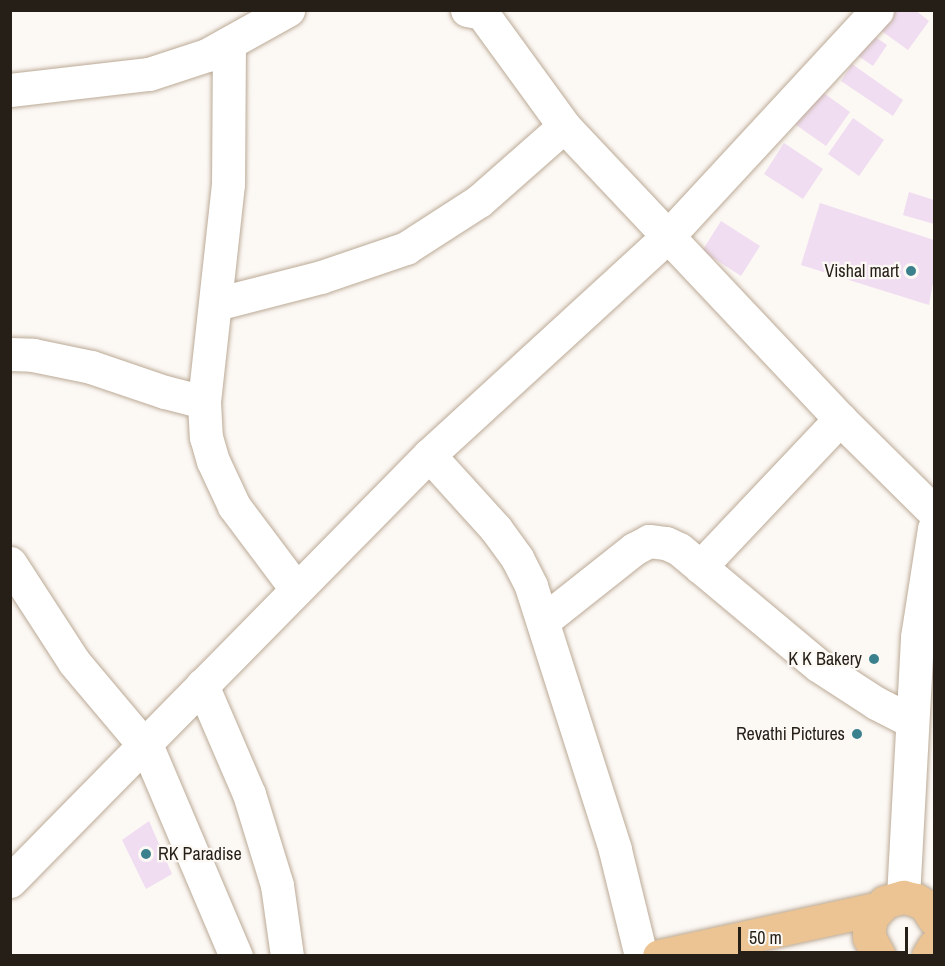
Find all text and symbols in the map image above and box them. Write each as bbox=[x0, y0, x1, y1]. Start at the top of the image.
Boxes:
place label: Vishal mart bbox=[825, 260, 899, 282]
marker: Vishal mart bbox=[904, 264, 918, 278]
place label: K K Bakery bbox=[788, 648, 862, 670]
marker: K K Bakery bbox=[867, 652, 881, 666]
place label: Revathi Pictures bbox=[736, 723, 845, 745]
marker: Revathi Pictures bbox=[850, 727, 864, 741]
place label: RK Paradise bbox=[158, 843, 242, 865]
marker: RK Paradise bbox=[139, 847, 153, 861]
scale bar bbox=[741, 915, 910, 953]
text: 50 m bbox=[749, 925, 782, 950]

